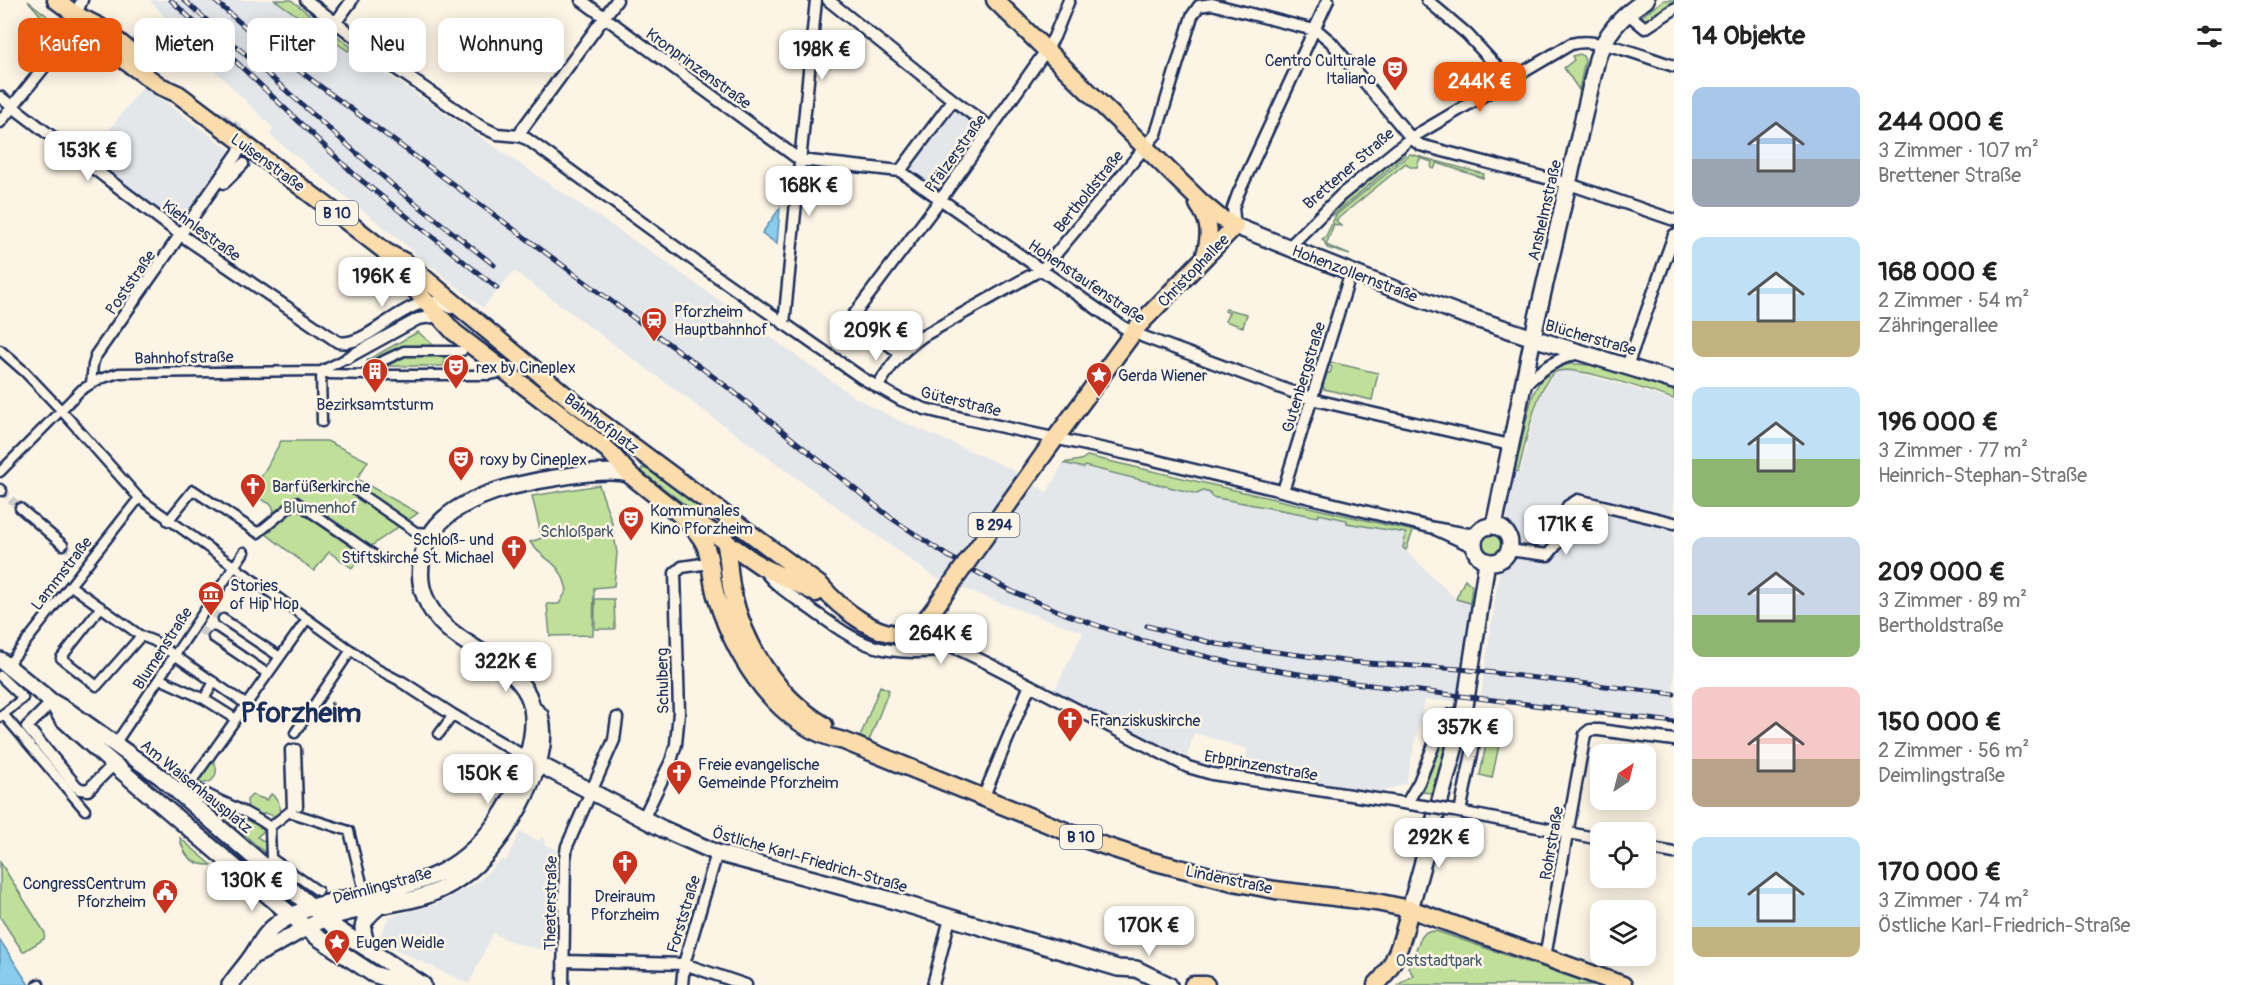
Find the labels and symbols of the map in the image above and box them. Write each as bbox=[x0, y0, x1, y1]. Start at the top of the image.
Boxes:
street label: Kronprinzenstraße bbox=[642, 24, 755, 114]
pin: 198K € bbox=[773, 30, 871, 81]
place label: Centro Culturale Italiano bbox=[1265, 51, 1376, 89]
theatre icon: Centro Culturale Italiano bbox=[1380, 54, 1410, 92]
pin: 244K € bbox=[1431, 62, 1529, 113]
street label: Pfälzerstraße bbox=[921, 110, 991, 197]
street label: Brettener Straße bbox=[1299, 124, 1398, 214]
street label: Luisenstraße bbox=[226, 129, 308, 196]
pin: 153K € bbox=[39, 131, 137, 182]
street label: Bertholdstraße bbox=[1049, 146, 1128, 237]
street label: Anshelmstraße bbox=[1524, 158, 1566, 263]
pin: 168K € bbox=[760, 166, 858, 217]
street label: Kiehnlestraße bbox=[158, 196, 245, 266]
road number: B 10 bbox=[316, 201, 358, 225]
street label: Christophallee bbox=[1154, 230, 1234, 312]
street label: Hohenstaufenstraße bbox=[1024, 235, 1149, 328]
street label: Hohenzollernstraße bbox=[1289, 241, 1420, 307]
street label: Poststraße bbox=[101, 246, 160, 319]
pin: 196K € bbox=[333, 257, 431, 308]
place label: Pforzheim Hauptbahnhof bbox=[674, 302, 768, 340]
station icon: Pforzheim Hauptbahnhof bbox=[639, 305, 669, 343]
pin: 209K € bbox=[827, 311, 925, 362]
street label: Blücherstraße bbox=[1543, 315, 1639, 361]
street label: Gutenbergstraße bbox=[1278, 319, 1330, 435]
street label: Bahnhofstraße bbox=[134, 347, 234, 369]
theatre icon: rex by Cineplex bbox=[441, 352, 471, 390]
building icon: Bezirksamtsturm bbox=[360, 356, 390, 394]
place label: rex by Cineplex bbox=[476, 358, 576, 378]
place icon: Gerda Wiener bbox=[1084, 360, 1114, 398]
place label: Gerda Wiener bbox=[1118, 366, 1208, 386]
street label: Güterstraße bbox=[918, 382, 1003, 422]
street label: Bahnhofplatz bbox=[560, 389, 643, 458]
place label: Bezirksamtsturm bbox=[316, 395, 434, 415]
theatre icon: roxy by Cineplex bbox=[446, 444, 476, 482]
place label: roxy by Cineplex bbox=[480, 450, 587, 470]
church icon: Barfüßerkirche bbox=[238, 471, 268, 509]
place label: Barfüßerkirche bbox=[272, 477, 370, 497]
park label: Blumenhof bbox=[283, 498, 357, 518]
place label: Kommunales Kino Pforzheim bbox=[650, 501, 753, 539]
theatre icon: Kommunales Kino Pforzheim bbox=[616, 504, 646, 542]
pin: 171K € bbox=[1517, 505, 1615, 556]
road number: B 294 bbox=[968, 513, 1020, 537]
park label: Schloßpark bbox=[540, 522, 614, 542]
place label: Schloß- und Stiftskirche St. Michael bbox=[341, 530, 494, 568]
street label: Lammstraße bbox=[27, 533, 97, 614]
church icon: Schloß- und Stiftskirche St. Michael bbox=[499, 533, 529, 571]
place label: Stories of Hip Hop bbox=[230, 576, 299, 614]
museum icon: Stories of Hip Hop bbox=[196, 579, 226, 617]
street label: Blumenstraße bbox=[129, 603, 197, 694]
pin: 264K € bbox=[892, 614, 990, 665]
pin: 322K € bbox=[457, 642, 555, 693]
street label: Schulberg bbox=[652, 648, 674, 714]
district label: Pforzheim bbox=[241, 696, 362, 731]
church icon: Franziskuskirche bbox=[1055, 705, 1085, 743]
pin: 357K € bbox=[1419, 708, 1517, 759]
place label: Franziskuskirche bbox=[1090, 711, 1200, 731]
street label: Am Waisenhausplatz bbox=[136, 735, 256, 838]
north arrow bbox=[1590, 744, 1656, 810]
street label: Erbprinzenstraße bbox=[1203, 746, 1319, 786]
pin: 150K € bbox=[439, 754, 537, 805]
place label: Freie evangelische Gemeinde Pforzheim bbox=[698, 755, 839, 793]
church icon: Freie evangelische Gemeinde Pforzheim bbox=[664, 758, 694, 796]
street label: Rohrstraße bbox=[1536, 805, 1568, 882]
pin: 292K € bbox=[1390, 818, 1488, 869]
street label: Östliche Karl-Friedrich-Straße bbox=[710, 823, 910, 897]
road number: B 10 bbox=[1060, 825, 1102, 849]
church icon: Dreiraum Pforzheim bbox=[610, 848, 640, 886]
street label: Theaterstraße bbox=[540, 855, 562, 951]
pin: 130K € bbox=[203, 861, 301, 912]
street label: Lindenstraße bbox=[1183, 861, 1274, 899]
street label: Deimlingstraße bbox=[331, 863, 434, 909]
street label: Forststraße bbox=[663, 873, 705, 956]
place label: CongressCentrum Pforzheim bbox=[23, 874, 146, 912]
public building icon: CongressCentrum Pforzheim bbox=[150, 877, 180, 915]
place label: Dreiraum Pforzheim bbox=[590, 887, 660, 925]
pin: 170K € bbox=[1100, 906, 1198, 957]
place icon: Eugen Weidle bbox=[322, 927, 352, 965]
place label: Eugen Weidle bbox=[356, 933, 445, 953]
park label: Oststadtpark bbox=[1396, 951, 1483, 971]

